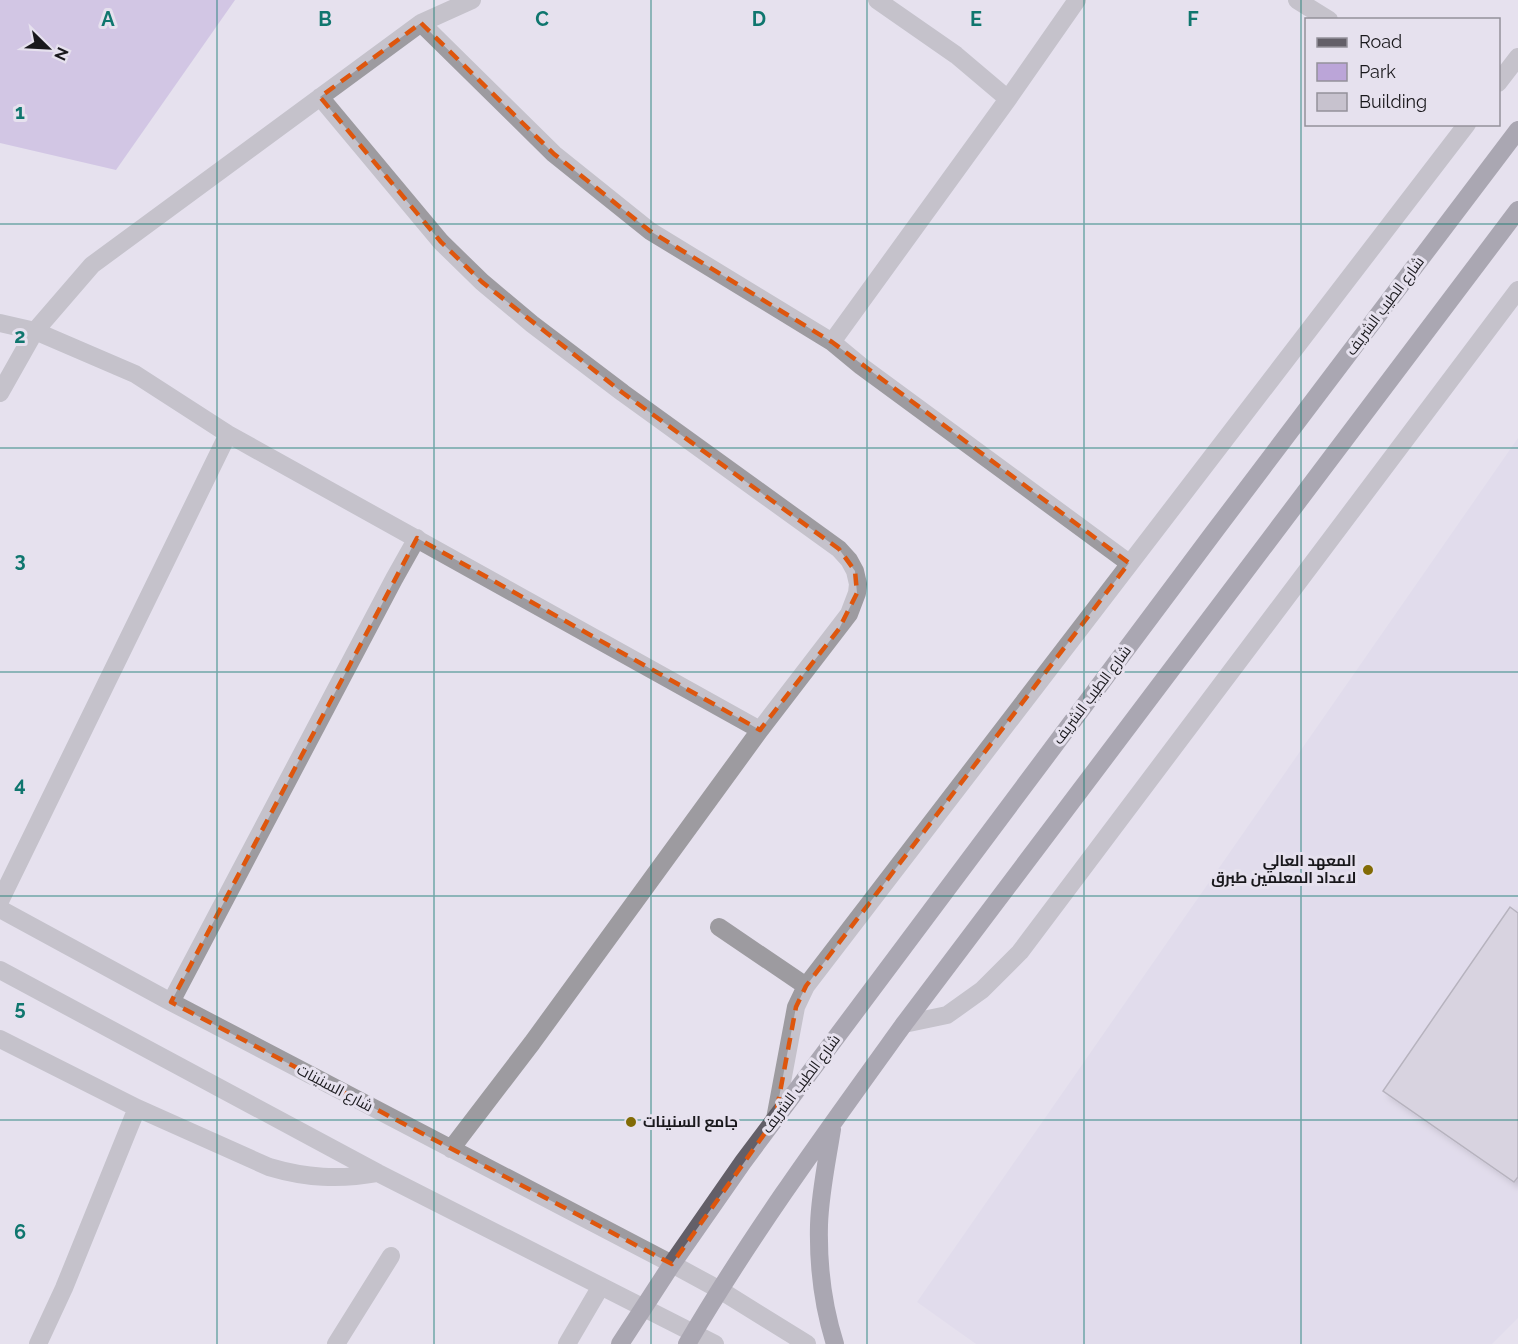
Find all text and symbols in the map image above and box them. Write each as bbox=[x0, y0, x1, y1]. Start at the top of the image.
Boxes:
text: A bbox=[101, 7, 115, 31]
text: B bbox=[318, 7, 332, 31]
text: C bbox=[535, 7, 549, 31]
text: D bbox=[752, 7, 766, 31]
text: E bbox=[970, 7, 982, 31]
text: F bbox=[1187, 7, 1199, 31]
north arrow bbox=[18, 18, 78, 78]
legend bbox=[1305, 18, 1500, 126]
text: Road bbox=[1359, 31, 1402, 52]
text: N bbox=[50, 44, 72, 63]
text: Park bbox=[1359, 61, 1396, 82]
text: Building bbox=[1359, 91, 1427, 112]
text: 1 bbox=[15, 100, 25, 124]
street label: شارع الطيب الشريف bbox=[1342, 253, 1430, 360]
text: 2 bbox=[14, 324, 26, 348]
text: 3 bbox=[14, 548, 26, 572]
street label: شارع الطيب الشريف bbox=[1049, 642, 1137, 749]
text: 4 bbox=[14, 772, 26, 796]
place label: المعهد العالي لاعداد المعلمين طبرق bbox=[1211, 852, 1356, 887]
marker: المعهد العالي لاعداد المعلمين طبرق bbox=[1361, 863, 1375, 877]
text: 5 bbox=[14, 996, 26, 1020]
street label: شارع الطيب الشريف bbox=[758, 1031, 846, 1138]
street label: شارع السنينات bbox=[293, 1060, 376, 1117]
place label: جامع السنينات bbox=[643, 1113, 738, 1132]
marker: جامع السنينات bbox=[624, 1115, 638, 1129]
text: 6 bbox=[14, 1220, 26, 1244]

